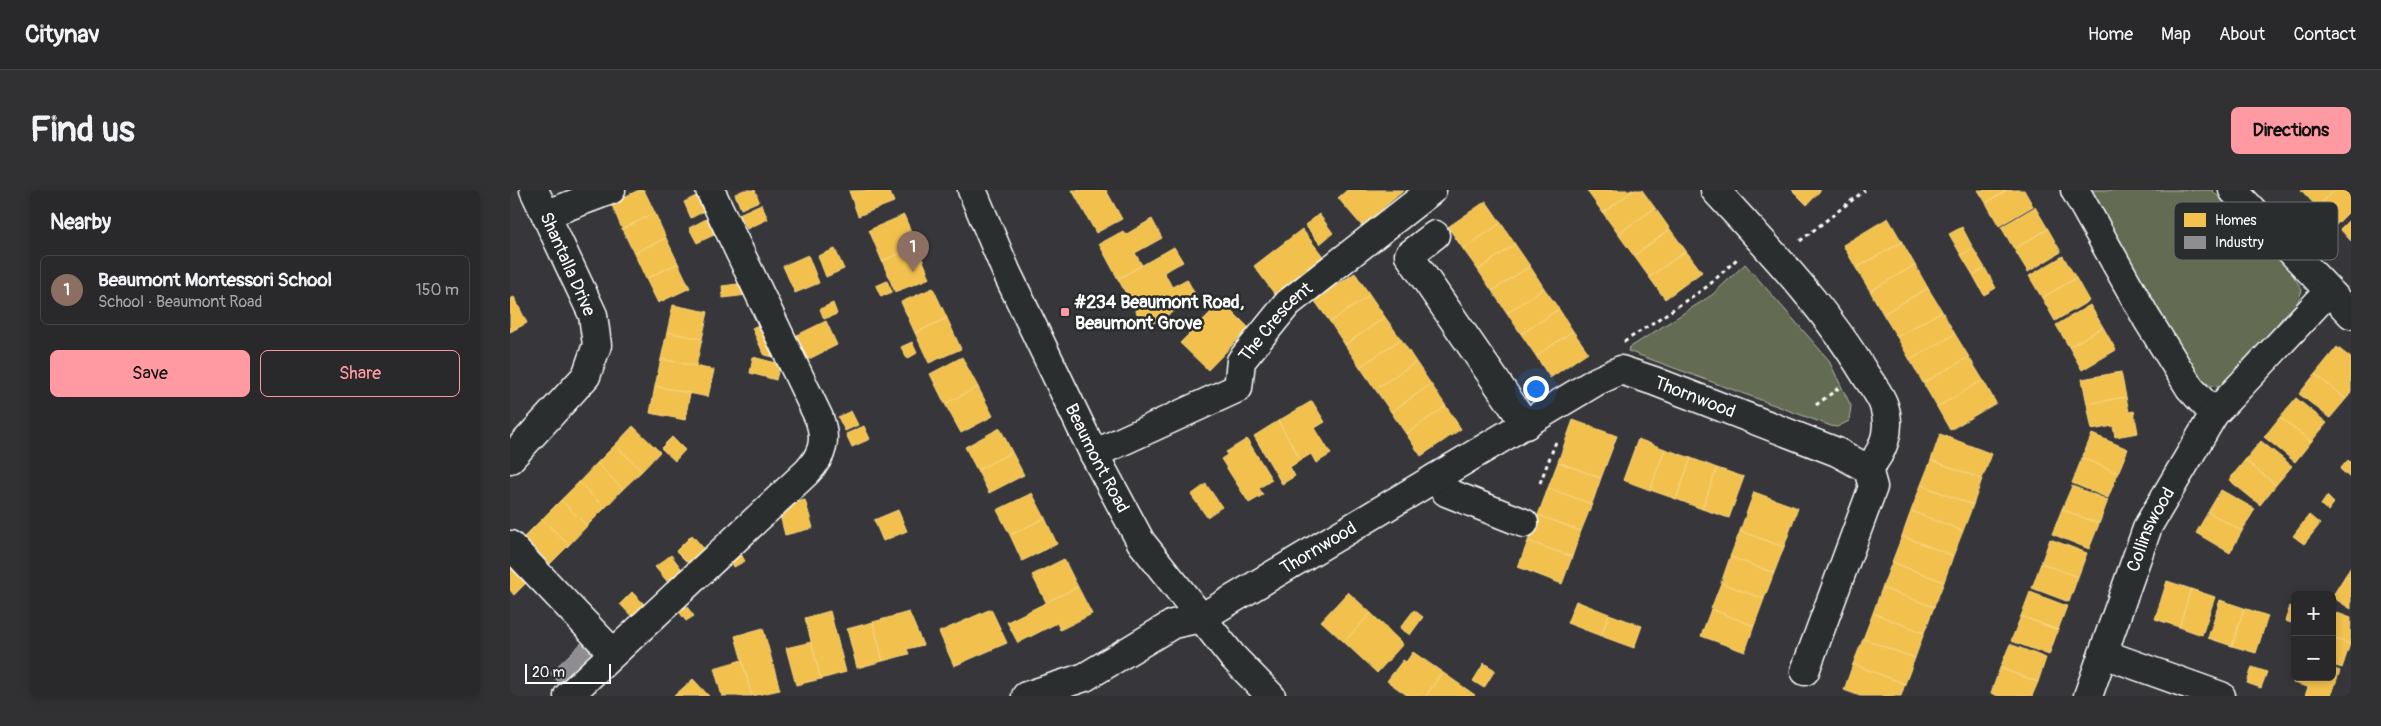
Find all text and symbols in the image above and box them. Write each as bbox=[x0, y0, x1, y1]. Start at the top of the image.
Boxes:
text: Citynav bbox=[25, 20, 100, 49]
text: Home bbox=[2088, 23, 2133, 46]
text: Map bbox=[2161, 23, 2191, 46]
text: About bbox=[2219, 23, 2265, 46]
text: Contact bbox=[2293, 23, 2356, 46]
button: Directions bbox=[2231, 107, 2351, 154]
text: Find us bbox=[30, 108, 135, 152]
legend bbox=[2174, 202, 2338, 260]
text: Nearby bbox=[50, 209, 111, 236]
street label: Shantalla Drive bbox=[534, 209, 601, 320]
text: Homes bbox=[2215, 212, 2257, 229]
pin: 1 bbox=[897, 231, 929, 272]
text: Industry bbox=[2215, 234, 2264, 251]
text: Beaumont Montessori School bbox=[98, 268, 332, 292]
street label: The Crescent bbox=[1234, 277, 1318, 367]
text: 1 bbox=[64, 280, 70, 300]
text: 150 m bbox=[415, 280, 459, 300]
place label: #234 Beaumont Road, Beaumont Grove bbox=[1074, 291, 1244, 335]
text: School · Beaumont Road bbox=[98, 292, 262, 312]
marker: #234 Beaumont Road, Beaumont Grove bbox=[1059, 306, 1071, 318]
button: Save bbox=[50, 350, 250, 397]
button: Share bbox=[260, 350, 460, 397]
street label: Thornwood bbox=[1651, 371, 1739, 423]
your location bbox=[1523, 376, 1549, 402]
street label: Beaumont Road bbox=[1059, 400, 1134, 517]
street label: Collinswood bbox=[2122, 483, 2180, 575]
street label: Thornwood bbox=[1276, 517, 1361, 580]
map controls bbox=[2291, 591, 2336, 681]
button: + bbox=[2291, 591, 2336, 636]
button: − bbox=[2291, 636, 2336, 681]
scale bar bbox=[525, 661, 611, 684]
text: 20 m bbox=[532, 664, 565, 681]

